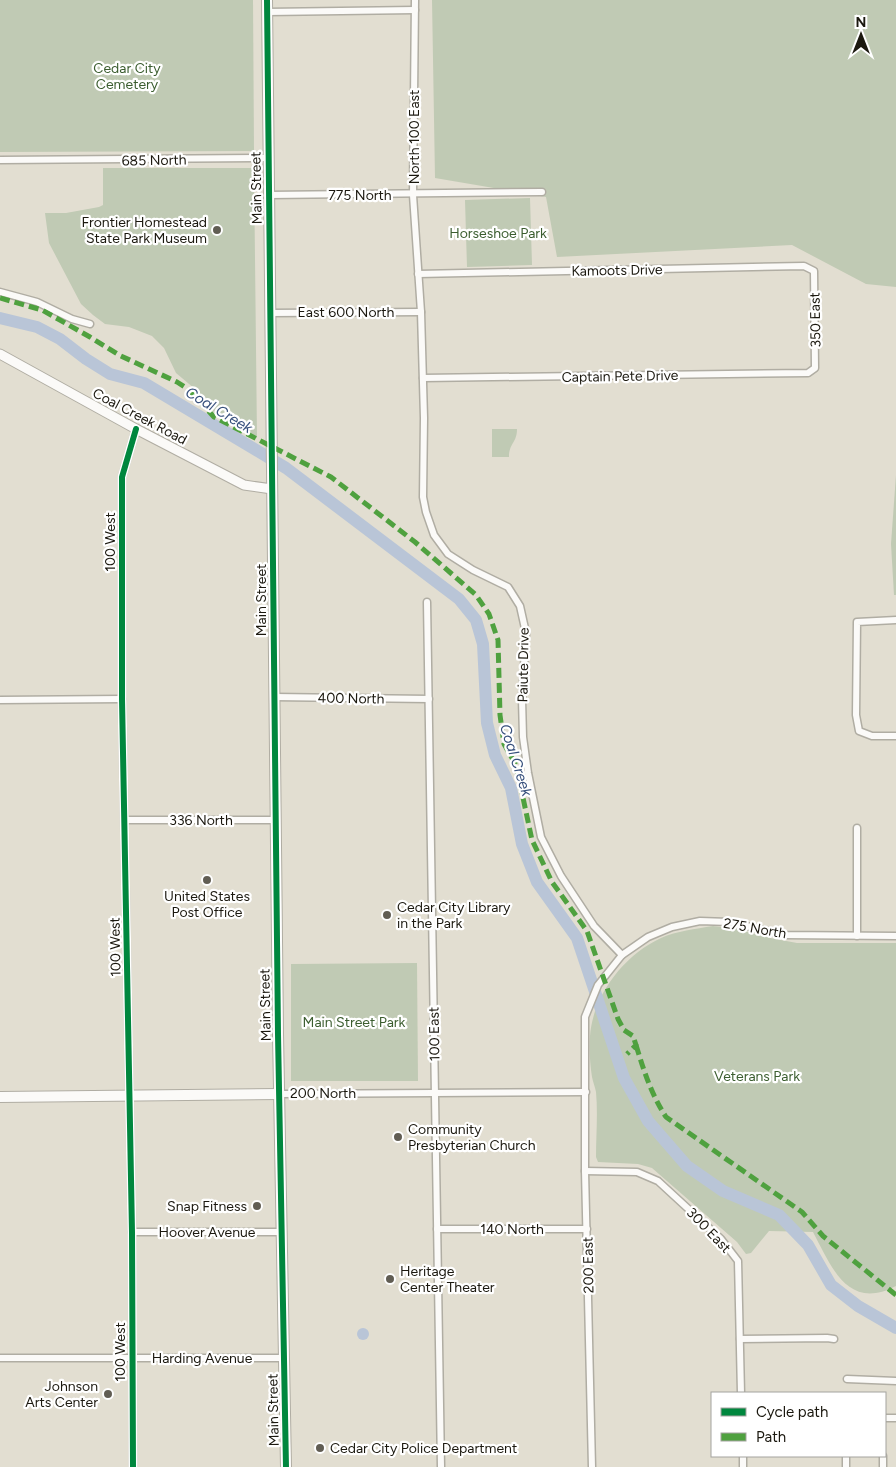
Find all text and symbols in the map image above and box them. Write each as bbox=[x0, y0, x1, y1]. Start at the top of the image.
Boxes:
north arrow bbox=[836, 10, 886, 60]
text: N bbox=[856, 14, 866, 31]
park label: Cedar City Cemetery bbox=[93, 60, 161, 93]
street label: North 100 East bbox=[406, 90, 423, 184]
street label: 685 North bbox=[121, 151, 187, 170]
street label: Main Street bbox=[247, 151, 266, 224]
street label: 775 North bbox=[328, 187, 392, 204]
place label: Frontier Homestead State Park Museum bbox=[82, 214, 207, 247]
marker: Frontier Homestead State Park Museum bbox=[211, 224, 223, 236]
park label: Horseshoe Park bbox=[449, 225, 547, 242]
street label: Kamoots Drive bbox=[571, 261, 663, 280]
street label: 350 East bbox=[807, 292, 824, 348]
street label: East 600 North bbox=[298, 304, 395, 321]
street label: Captain Pete Drive bbox=[561, 367, 679, 386]
water label: Coal Creek bbox=[182, 383, 256, 437]
street label: Coal Creek Road bbox=[90, 384, 190, 448]
street label: 100 West bbox=[102, 512, 119, 572]
street label: Main Street bbox=[253, 564, 270, 636]
street label: Paiute Drive bbox=[514, 627, 533, 703]
street label: 400 North bbox=[317, 689, 385, 708]
water label: Coal Creek bbox=[496, 722, 536, 799]
street label: 336 North bbox=[169, 812, 233, 829]
marker: United States Post Office bbox=[201, 874, 213, 886]
place label: United States Post Office bbox=[164, 888, 250, 921]
place label: Cedar City Library in the Park bbox=[397, 899, 511, 932]
marker: Cedar City Library in the Park bbox=[381, 909, 393, 921]
street label: 275 North bbox=[722, 915, 788, 942]
street label: 100 West bbox=[106, 917, 125, 977]
street label: Main Street bbox=[256, 968, 275, 1041]
street label: 100 East bbox=[426, 1007, 443, 1061]
park label: Main Street Park bbox=[303, 1014, 406, 1031]
park label: Veterans Park bbox=[714, 1068, 800, 1085]
street label: 200 North bbox=[290, 1085, 356, 1102]
place label: Community Presbyterian Church bbox=[408, 1121, 536, 1154]
marker: Community Presbyterian Church bbox=[392, 1131, 404, 1143]
place label: Snap Fitness bbox=[167, 1198, 247, 1215]
marker: Snap Fitness bbox=[251, 1200, 263, 1212]
street label: 300 East bbox=[683, 1204, 734, 1256]
street label: 140 North bbox=[480, 1221, 544, 1238]
street label: Hoover Avenue bbox=[159, 1224, 256, 1241]
street label: 200 East bbox=[580, 1237, 597, 1293]
place label: Heritage Center Theater bbox=[400, 1263, 495, 1296]
marker: Heritage Center Theater bbox=[384, 1273, 396, 1285]
street label: 100 West bbox=[112, 1322, 129, 1382]
street label: Harding Avenue bbox=[152, 1350, 253, 1367]
street label: Main Street bbox=[264, 1373, 283, 1446]
place label: Johnson Arts Center bbox=[25, 1378, 98, 1411]
marker: Johnson Arts Center bbox=[102, 1388, 114, 1400]
legend bbox=[711, 1392, 886, 1457]
text: Cycle path bbox=[756, 1403, 828, 1421]
text: Path bbox=[756, 1428, 786, 1446]
place label: Cedar City Police Department bbox=[330, 1440, 517, 1457]
marker: Cedar City Police Department bbox=[314, 1442, 326, 1454]

